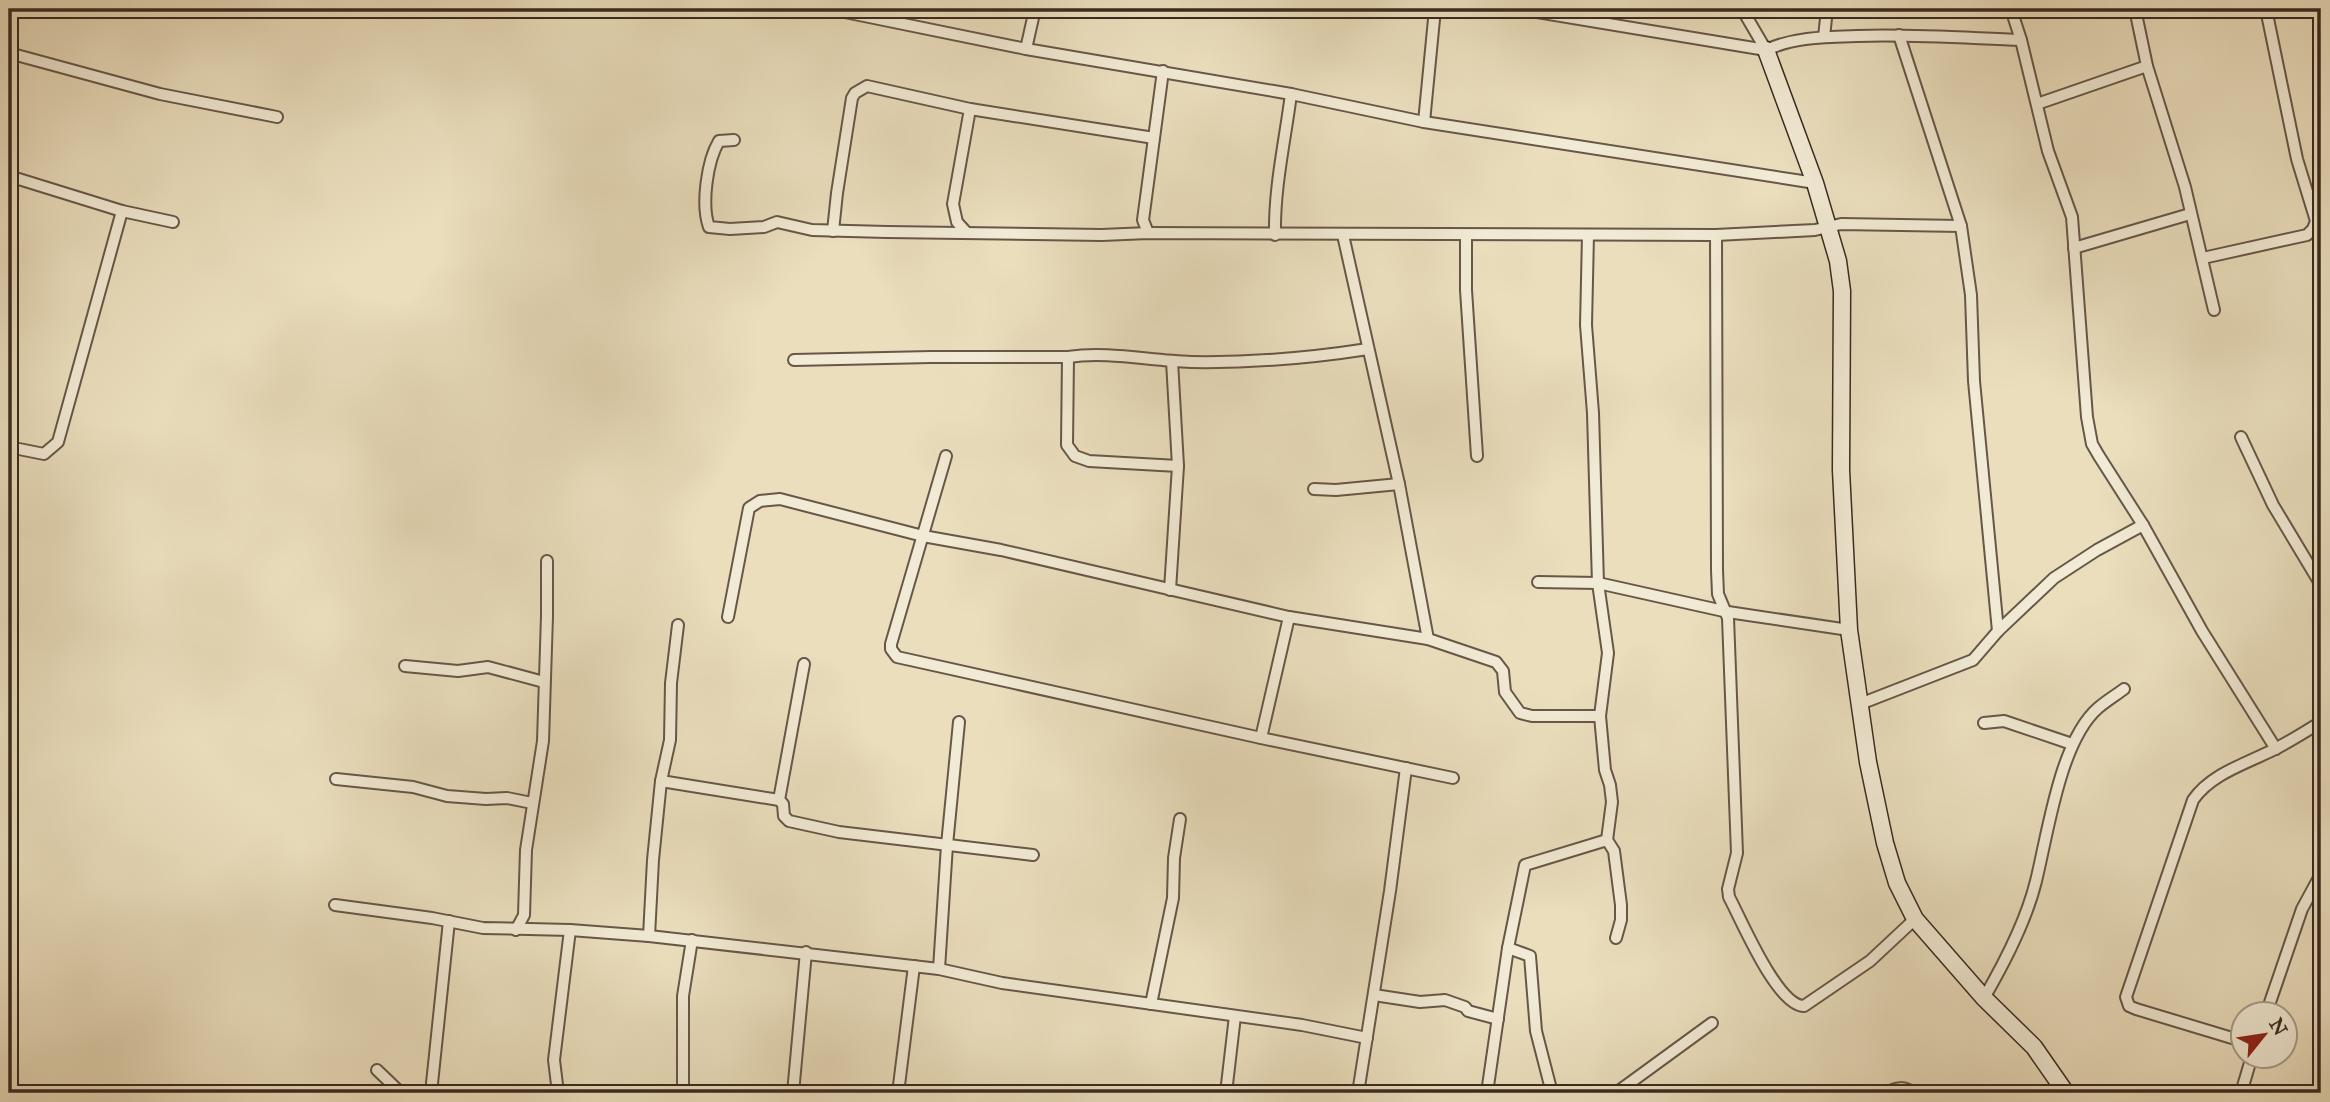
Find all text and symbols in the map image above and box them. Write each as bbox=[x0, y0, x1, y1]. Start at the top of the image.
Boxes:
north arrow bbox=[2228, 1000, 2298, 1070]
text: N bbox=[2264, 1014, 2292, 1039]

